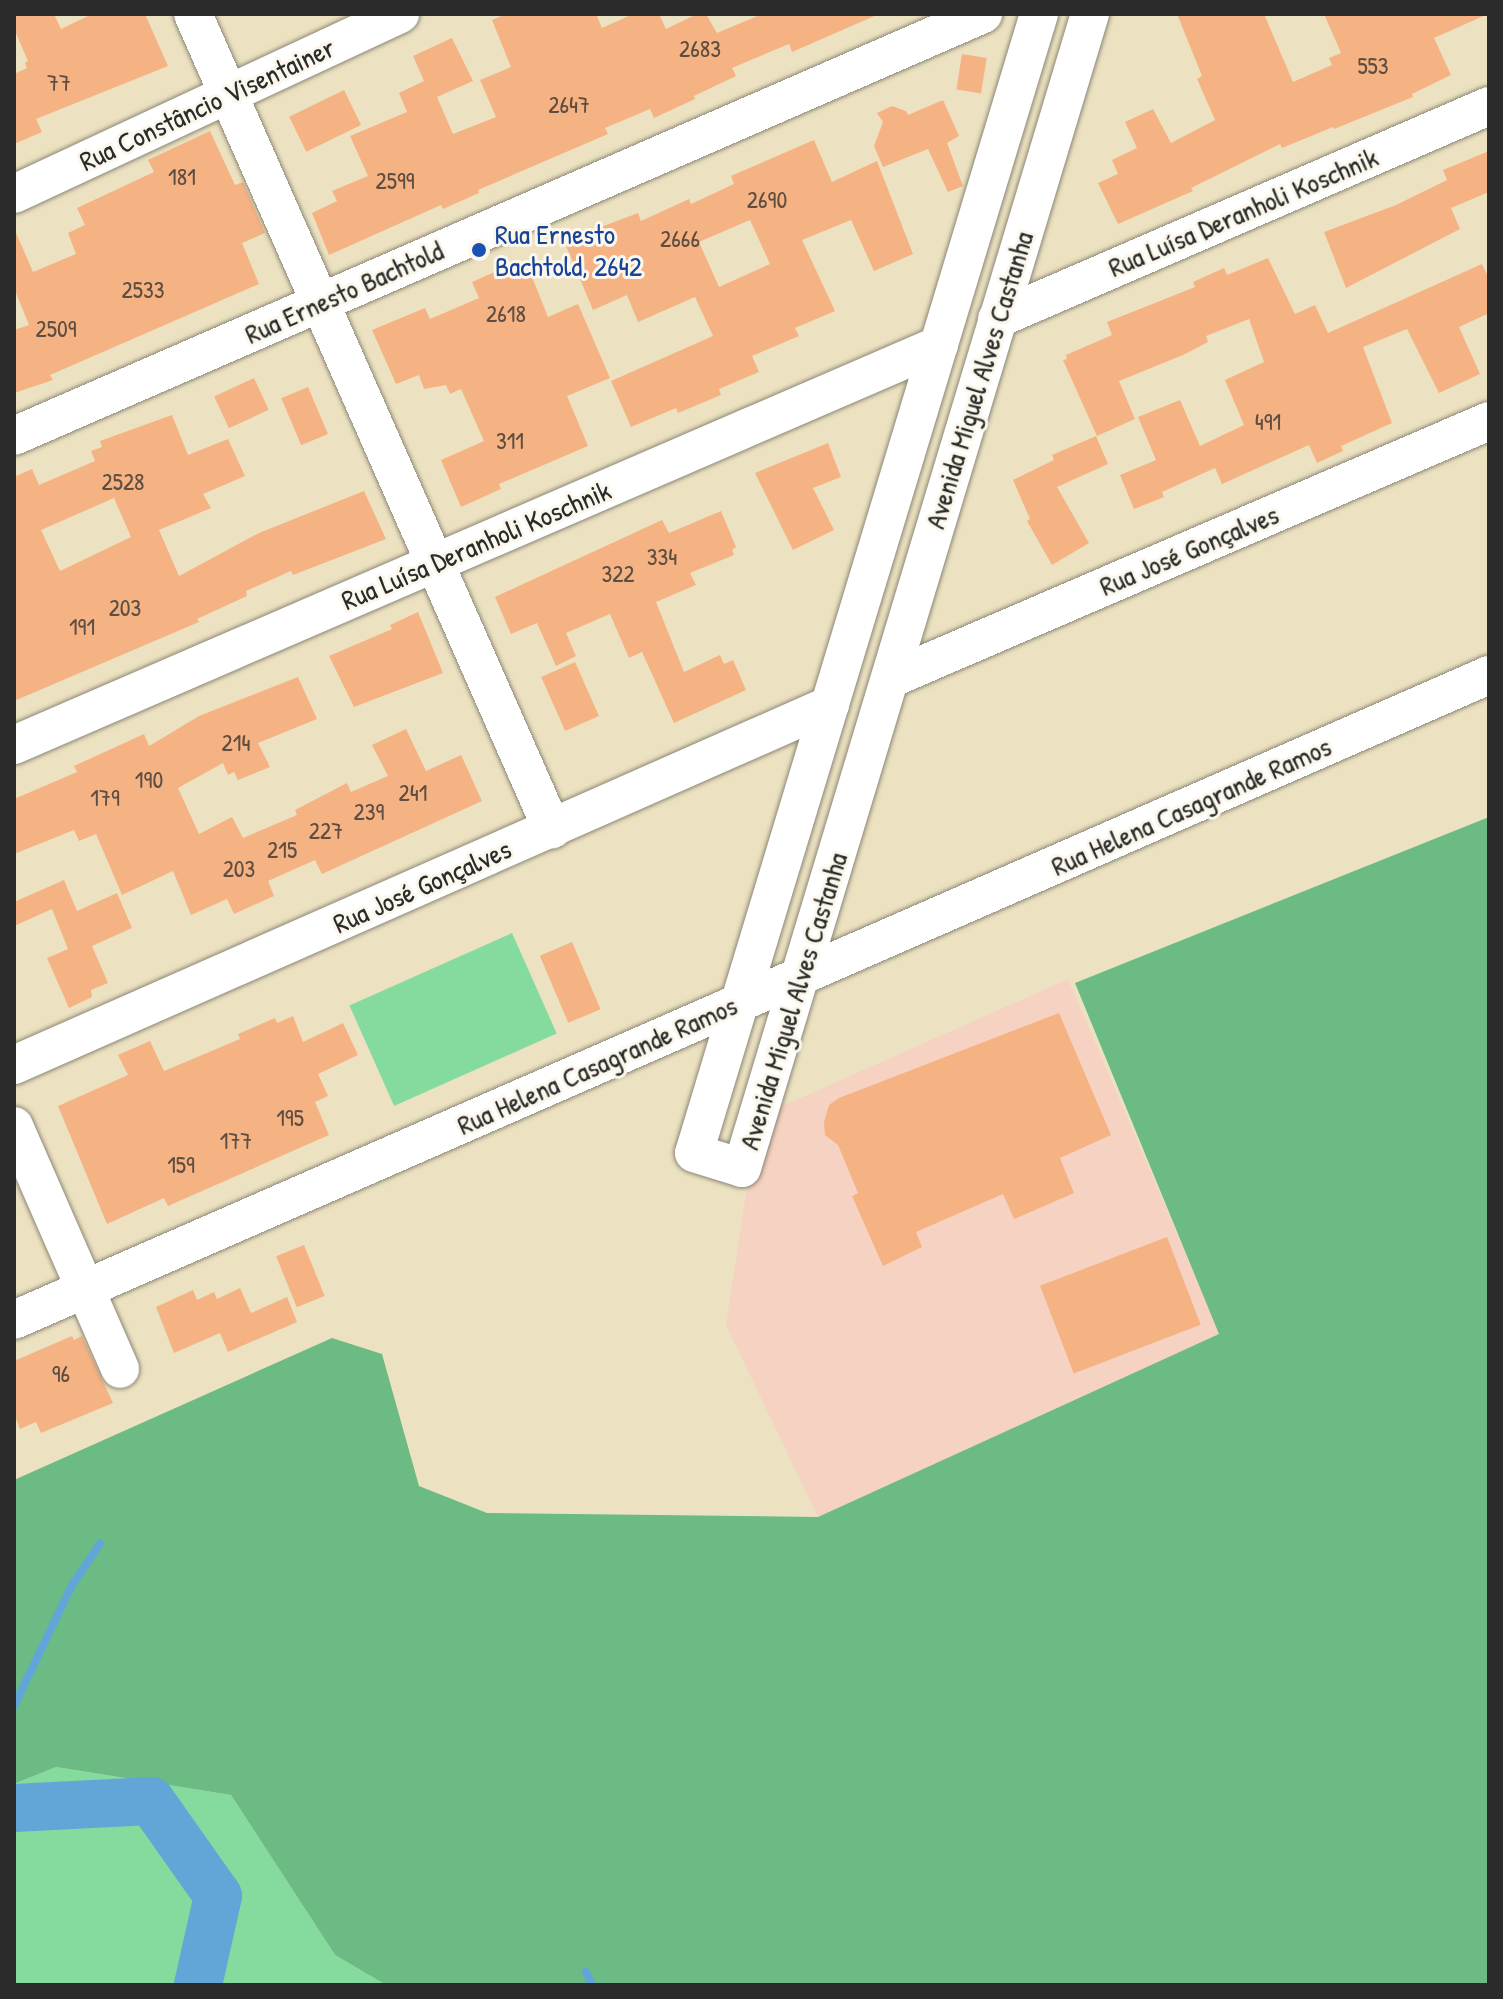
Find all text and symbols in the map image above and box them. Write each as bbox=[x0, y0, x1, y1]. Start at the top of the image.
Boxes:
street label: Rua Constâncio Visentainer bbox=[74, 30, 340, 178]
house number: 2683 bbox=[679, 35, 721, 63]
house number: 553 bbox=[1357, 52, 1389, 80]
house number: 77 bbox=[47, 69, 71, 97]
house number: 2647 bbox=[548, 91, 590, 119]
street label: Rua Luísa Deranholi Koschnik bbox=[1103, 140, 1383, 284]
house number: 181 bbox=[168, 163, 196, 191]
house number: 2599 bbox=[376, 167, 414, 195]
house number: 2690 bbox=[747, 186, 787, 214]
place label: Rua Ernesto Bachtold, 2642 bbox=[495, 217, 642, 283]
house number: 2666 bbox=[660, 225, 700, 253]
street label: Avenida Miguel Alves Castanha bbox=[918, 227, 1040, 533]
street label: Rua Ernesto Bachtold bbox=[240, 233, 448, 351]
marker: Rua Ernesto Bachtold, 2642 bbox=[470, 241, 488, 259]
house number: 2533 bbox=[122, 276, 164, 304]
house number: 2618 bbox=[486, 300, 526, 328]
house number: 2509 bbox=[36, 315, 76, 343]
house number: 491 bbox=[1255, 408, 1281, 436]
house number: 311 bbox=[496, 427, 524, 455]
house number: 2528 bbox=[101, 468, 145, 496]
street label: Rua Luísa Deranholi Koschnik bbox=[336, 473, 616, 617]
street label: Rua José Gonçalves bbox=[1094, 497, 1284, 603]
house number: 334 bbox=[647, 543, 677, 571]
house number: 322 bbox=[601, 560, 635, 588]
house number: 203 bbox=[109, 594, 141, 622]
house number: 191 bbox=[69, 613, 95, 641]
house number: 214 bbox=[222, 729, 250, 757]
street label: Rua Helena Casagrande Ramos bbox=[1046, 729, 1336, 883]
house number: 190 bbox=[135, 766, 163, 794]
house number: 241 bbox=[399, 779, 427, 807]
house number: 179 bbox=[90, 784, 120, 812]
house number: 239 bbox=[354, 798, 384, 826]
house number: 227 bbox=[309, 817, 343, 845]
street label: Rua José Gonçalves bbox=[328, 832, 516, 940]
house number: 215 bbox=[267, 836, 297, 864]
street label: Avenida Miguel Alves Castanha bbox=[732, 848, 854, 1154]
house number: 203 bbox=[223, 855, 255, 883]
street label: Rua Helena Casagrande Ramos bbox=[452, 988, 742, 1142]
house number: 195 bbox=[276, 1104, 304, 1132]
house number: 177 bbox=[220, 1127, 252, 1155]
house number: 159 bbox=[167, 1151, 195, 1179]
house number: 96 bbox=[52, 1360, 70, 1388]

